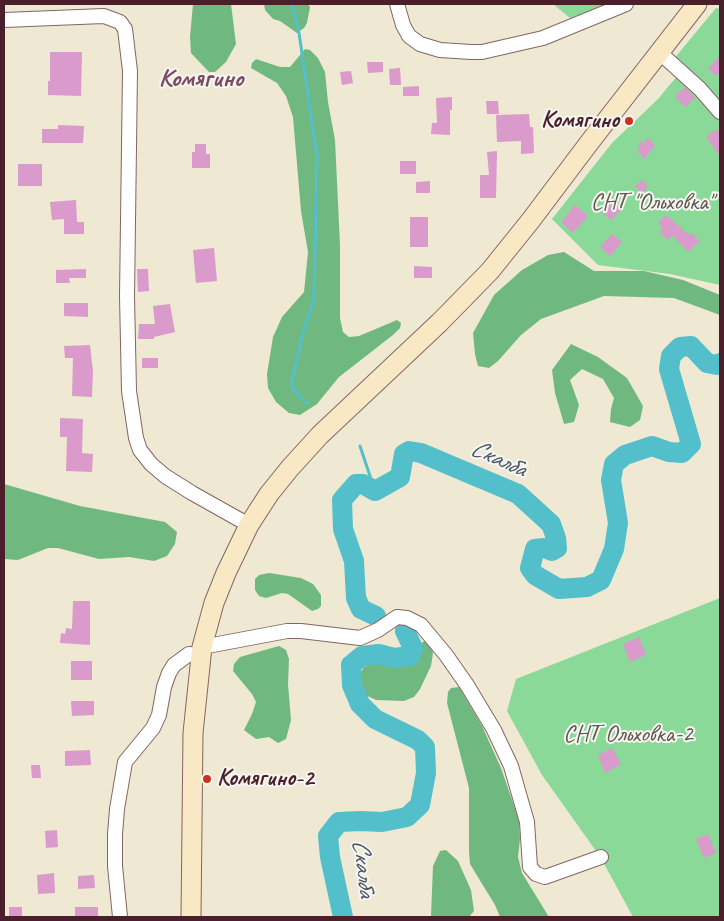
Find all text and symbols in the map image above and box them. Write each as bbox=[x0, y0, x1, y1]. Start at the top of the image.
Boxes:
district label: Комягино bbox=[159, 63, 243, 95]
place label: Комягино bbox=[541, 107, 619, 135]
marker: Комягино bbox=[623, 115, 635, 127]
park label: СНТ "Ольховка" bbox=[591, 189, 713, 217]
water label: Скалба bbox=[466, 434, 530, 484]
park label: СНТ Ольховка-2 bbox=[563, 721, 693, 749]
place label: Комягино-2 bbox=[217, 765, 314, 793]
marker: Комягино-2 bbox=[201, 773, 213, 785]
water label: Скалба bbox=[345, 838, 381, 898]

